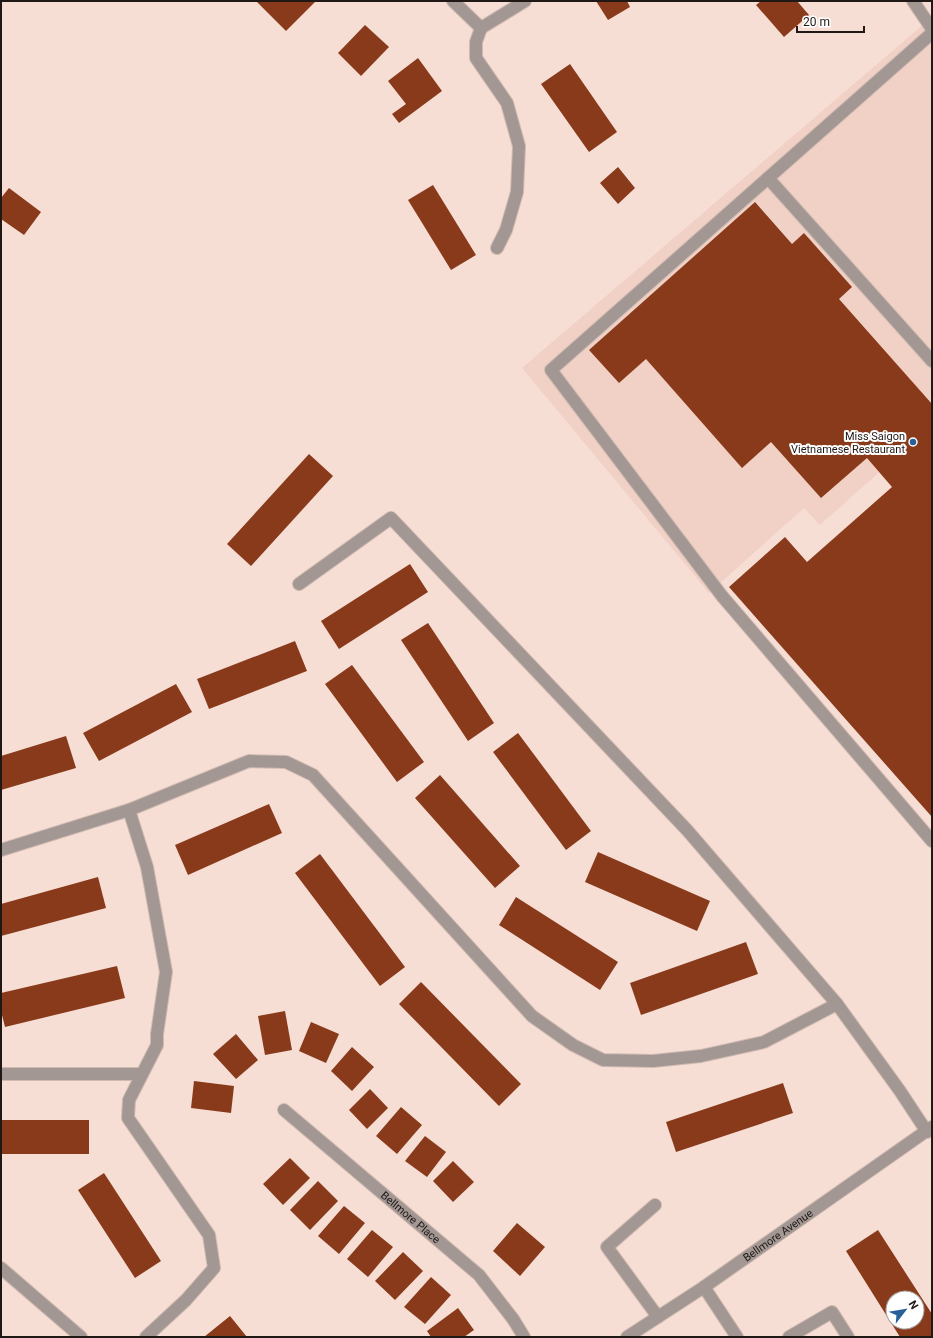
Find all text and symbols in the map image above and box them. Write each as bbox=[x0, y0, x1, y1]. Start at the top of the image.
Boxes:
scale bar bbox=[797, 8, 864, 34]
text: 20 m bbox=[803, 15, 830, 29]
place label: Miss Saigon Vietnamese Restaurant bbox=[791, 430, 905, 456]
marker: Miss Saigon Vietnamese Restaurant bbox=[908, 437, 918, 447]
street label: Bellmore Place bbox=[378, 1189, 443, 1246]
street label: Bellmore Avenue bbox=[741, 1207, 816, 1265]
north arrow bbox=[885, 1290, 925, 1330]
text: N bbox=[906, 1298, 921, 1312]

